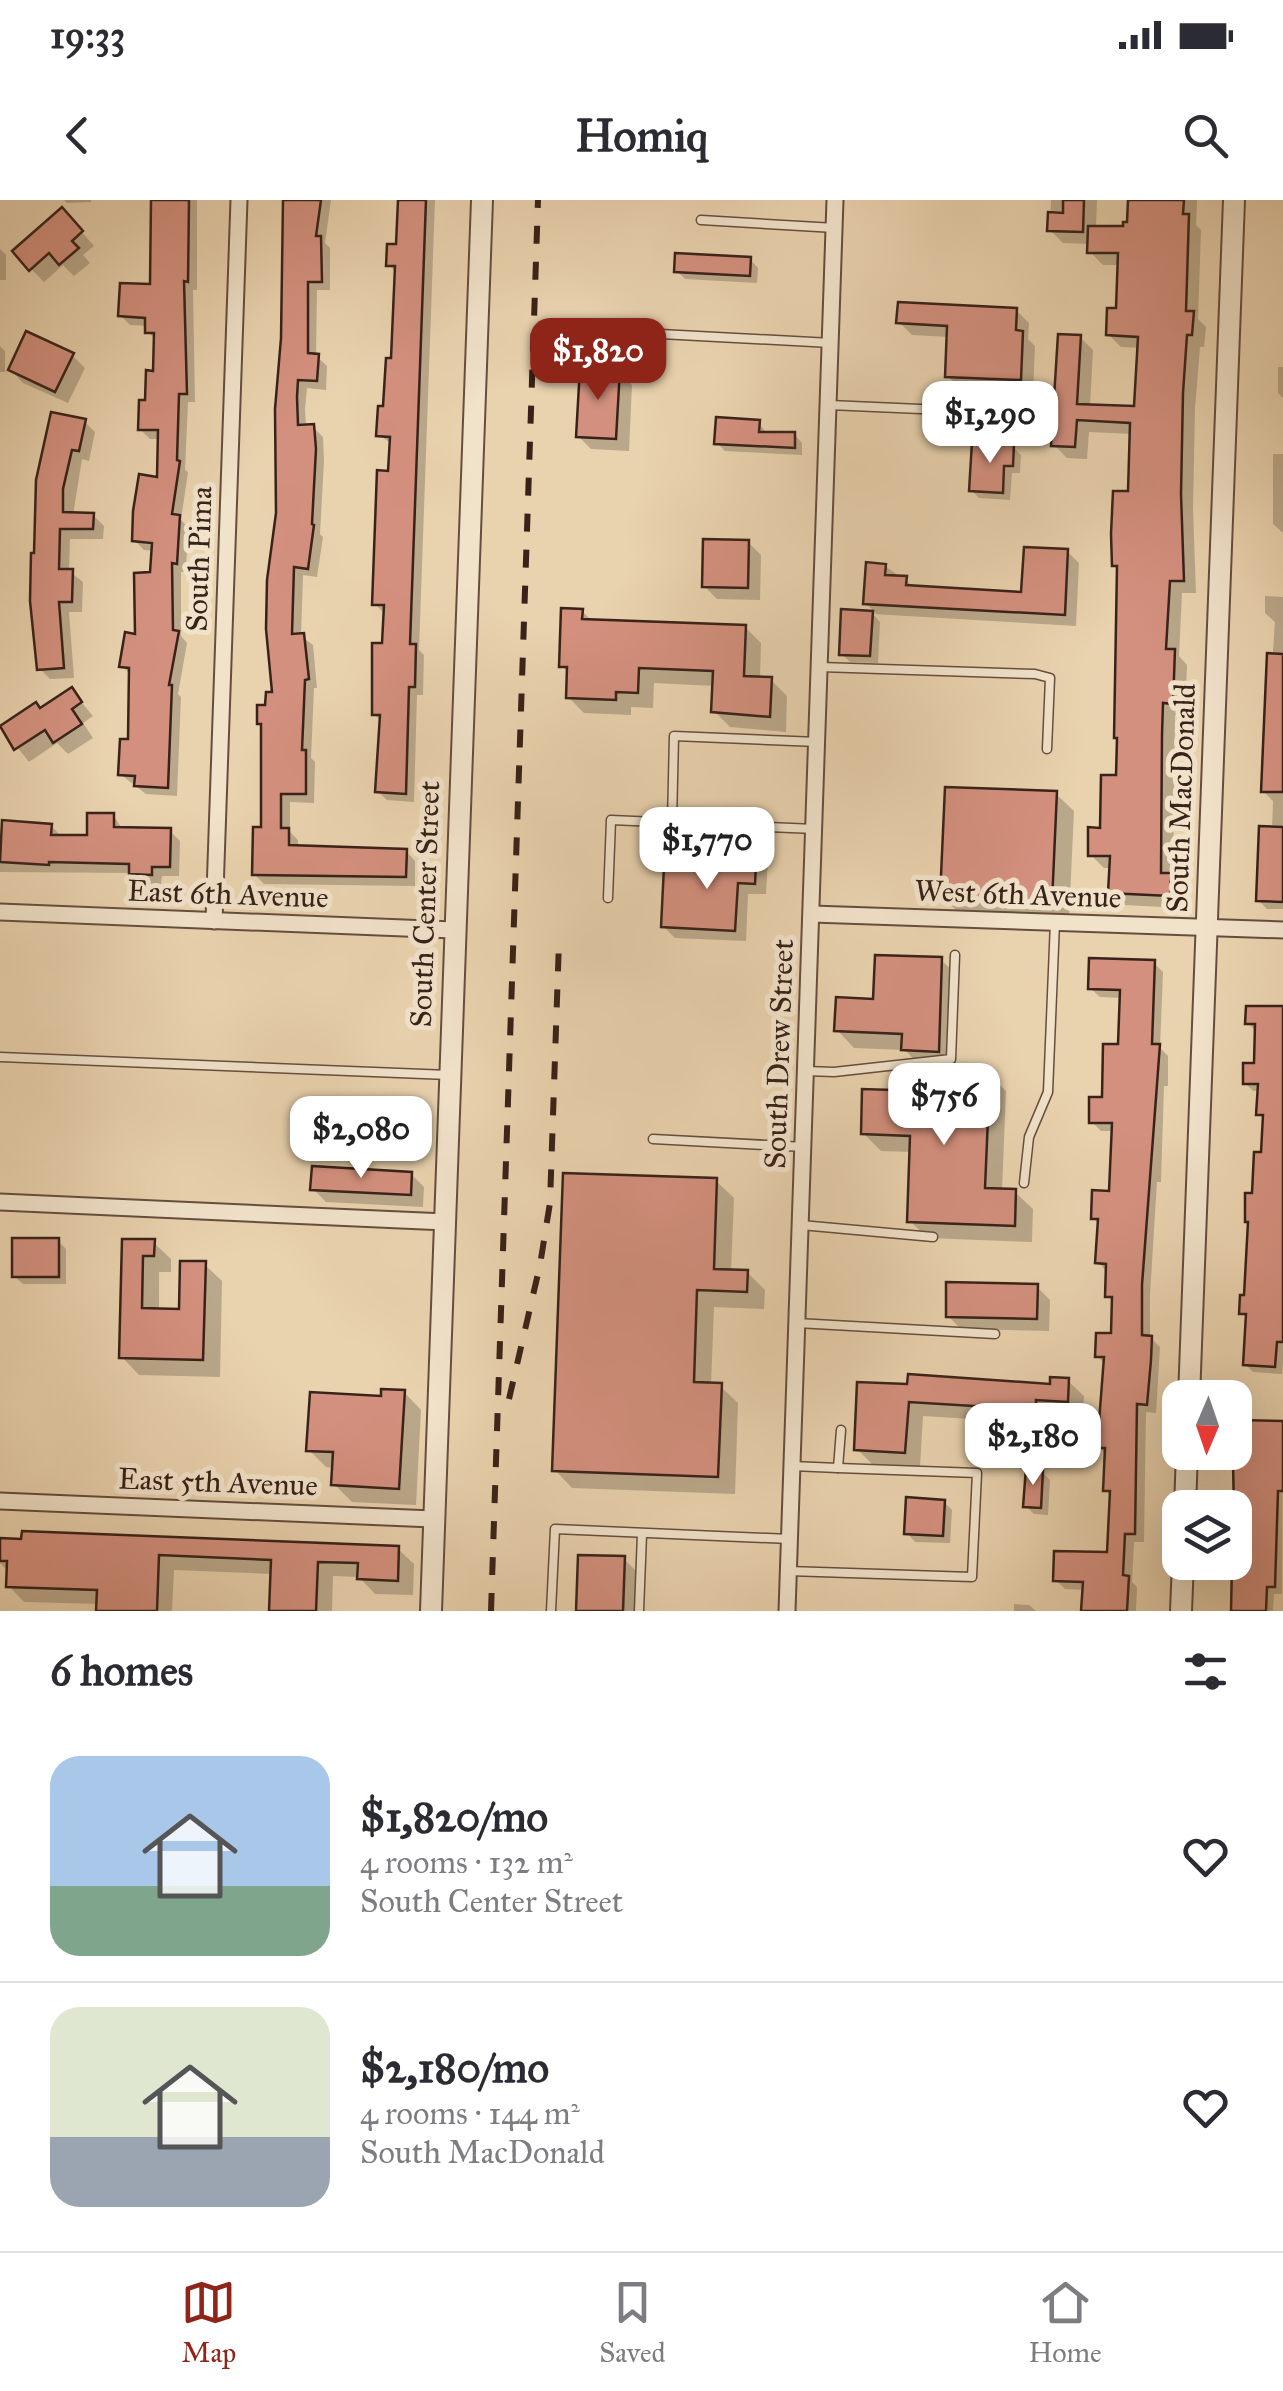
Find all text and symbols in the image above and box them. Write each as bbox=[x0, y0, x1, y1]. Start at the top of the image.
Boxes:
text: 19:33 bbox=[50, 12, 125, 58]
icon: back bbox=[50, 108, 105, 163]
text: Homiq bbox=[575, 108, 708, 163]
icon: search bbox=[1178, 108, 1233, 163]
pin: $1,820 bbox=[517, 318, 679, 403]
text: $1,820 bbox=[552, 331, 644, 370]
pin: $1,290 bbox=[909, 381, 1071, 466]
text: $1,290 bbox=[944, 394, 1036, 433]
street label: South Pima bbox=[178, 485, 220, 632]
street label: South MacDonald bbox=[1159, 683, 1203, 913]
street label: South Center Street bbox=[403, 780, 447, 1028]
pin: $1,770 bbox=[626, 807, 788, 892]
text: $1,770 bbox=[661, 820, 753, 859]
street label: East 6th Avenue bbox=[127, 872, 329, 916]
street label: West 6th Avenue bbox=[914, 872, 1122, 916]
street label: South Drew Street bbox=[757, 938, 801, 1170]
pin: $756 bbox=[885, 1063, 1003, 1148]
text: $756 bbox=[910, 1076, 978, 1115]
pin: $2,080 bbox=[280, 1096, 442, 1181]
text: $2,080 bbox=[312, 1109, 410, 1148]
north arrow bbox=[1162, 1380, 1252, 1470]
map controls bbox=[1162, 1380, 1252, 1580]
pin: $2,180 bbox=[952, 1403, 1114, 1488]
text: $2,180 bbox=[987, 1416, 1079, 1455]
street label: East 5th Avenue bbox=[117, 1461, 319, 1503]
button: layers bbox=[1162, 1490, 1252, 1580]
icon: filters bbox=[1178, 1644, 1233, 1699]
text: 6 homes bbox=[50, 1645, 193, 1697]
text: $1,820/mo bbox=[360, 1791, 548, 1843]
icon: home bbox=[130, 1796, 250, 1916]
icon: heart bbox=[1178, 1829, 1233, 1884]
text: 4 rooms · 132 m² bbox=[360, 1843, 573, 1882]
text: South Center Street bbox=[360, 1882, 623, 1921]
text: $2,180/mo bbox=[360, 2042, 549, 2094]
icon: home bbox=[130, 2047, 250, 2167]
icon: heart bbox=[1178, 2080, 1233, 2135]
text: 4 rooms · 144 m² bbox=[360, 2094, 580, 2133]
text: South MacDonald bbox=[360, 2133, 605, 2172]
tab: Map bbox=[181, 2275, 236, 2370]
tab: Saved bbox=[599, 2275, 666, 2370]
tab: Home bbox=[1028, 2275, 1102, 2370]

